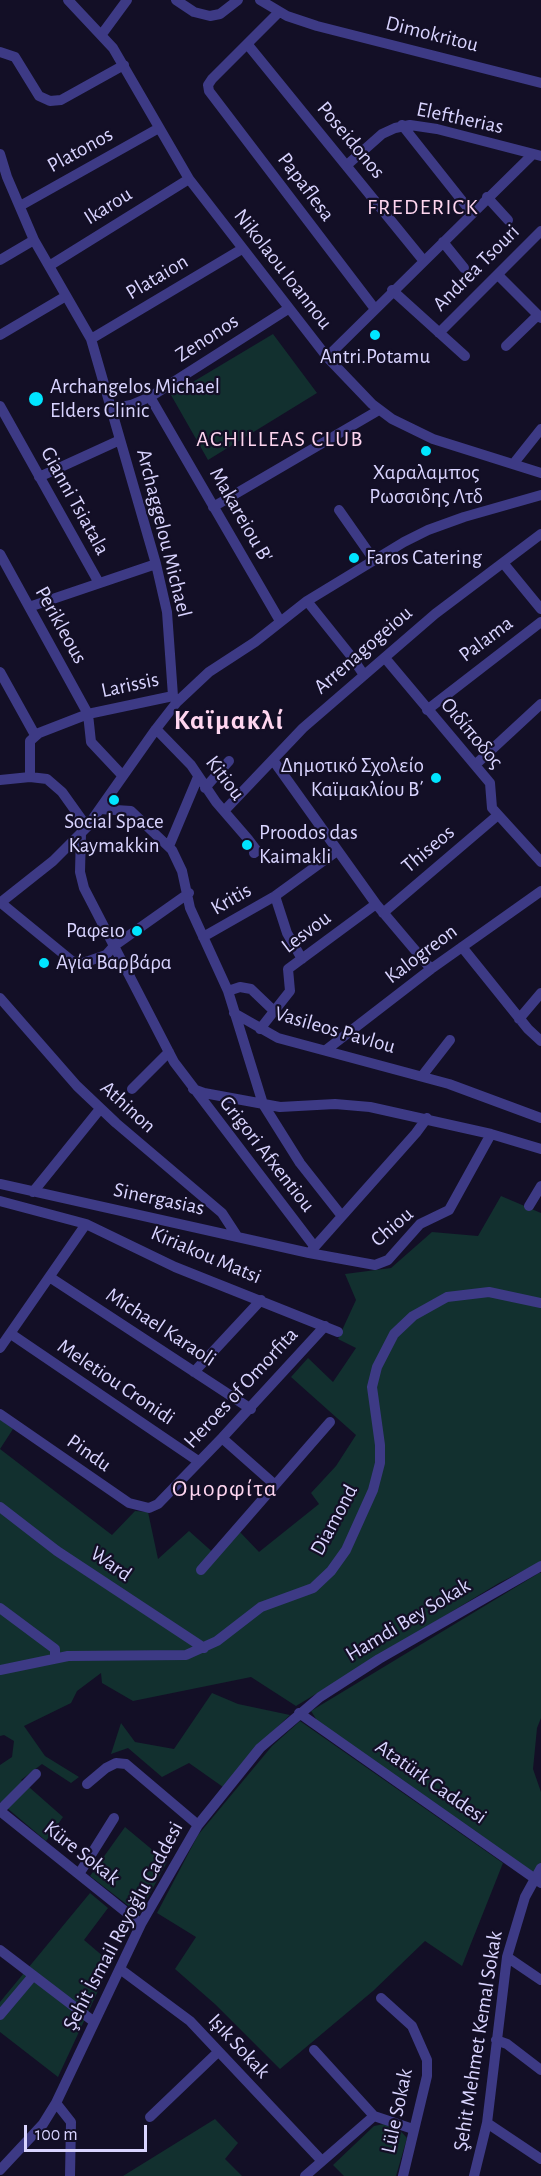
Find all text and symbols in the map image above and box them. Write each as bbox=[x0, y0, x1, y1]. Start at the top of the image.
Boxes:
street label: Dimokritou bbox=[383, 10, 481, 58]
street label: Poseidonos bbox=[312, 96, 390, 184]
street label: Eleftherias bbox=[414, 97, 506, 139]
street label: Platonos bbox=[43, 122, 117, 178]
street label: Papaflesa bbox=[272, 148, 340, 226]
street label: Ikarou bbox=[79, 182, 137, 230]
district label: FREDERICK bbox=[367, 194, 479, 220]
street label: Nikolaou Ioannou bbox=[228, 204, 338, 334]
street label: Andrea Tsouri bbox=[427, 219, 525, 317]
street label: Plataion bbox=[121, 249, 193, 305]
street label: Zenonos bbox=[171, 308, 243, 368]
marker: Antri.Potamu bbox=[368, 328, 382, 342]
place label: Antri.Potamu bbox=[320, 344, 430, 370]
place label: Archangelos Michael Elders Clinic bbox=[50, 374, 220, 424]
marker: Archangelos Michael Elders Clinic bbox=[27, 390, 45, 408]
district label: ACHILLEAS CLUB bbox=[196, 426, 364, 452]
street label: Gianni Tsiatala bbox=[35, 442, 115, 560]
marker: Χαραλαμπος Ρωσσιδης Λτδ bbox=[419, 444, 433, 458]
street label: Archaggelou Michael bbox=[131, 446, 197, 620]
place label: Χαραλαμπος Ρωσσιδης Λτδ bbox=[369, 460, 483, 510]
street label: Makareiou B' bbox=[204, 463, 278, 567]
place label: Faros Catering bbox=[366, 545, 482, 571]
marker: Faros Catering bbox=[347, 551, 361, 565]
street label: Perikleous bbox=[29, 582, 93, 668]
street label: Arrenagogeiou bbox=[309, 600, 417, 700]
street label: Palama bbox=[454, 611, 518, 667]
street label: Larissis bbox=[99, 667, 161, 703]
street label: Οιδίποδος bbox=[435, 693, 509, 773]
district label: Καϊμακλί bbox=[174, 705, 284, 737]
street label: Kitiou bbox=[200, 751, 250, 805]
place label: Δημοτικό Σχολείο Καϊμακλίου Β΄ bbox=[281, 753, 424, 803]
marker: Δημοτικό Σχολείο Καϊμακλίου Β΄ bbox=[429, 771, 443, 785]
marker: Social Space Kaymakkin bbox=[107, 793, 121, 807]
place label: Social Space Kaymakkin bbox=[64, 809, 164, 859]
place label: Proodos das Kaimakli bbox=[259, 820, 358, 870]
street label: Thiseos bbox=[396, 820, 460, 878]
marker: Proodos das Kaimakli bbox=[240, 838, 254, 852]
street label: Kritis bbox=[206, 877, 256, 921]
street label: Lesvou bbox=[276, 905, 336, 959]
place label: Ραφειο bbox=[66, 918, 125, 944]
street label: Kalogreon bbox=[380, 919, 462, 989]
marker: Ραφειο bbox=[130, 924, 144, 938]
place label: Αγία Βαρβάρα bbox=[56, 950, 172, 976]
marker: Αγία Βαρβάρα bbox=[37, 956, 51, 970]
street label: Vasileos Pavlou bbox=[272, 1001, 398, 1059]
street label: Athinon bbox=[95, 1075, 161, 1139]
street label: Grigori Afxentiou bbox=[214, 1091, 320, 1217]
street label: Sinergasias bbox=[111, 1177, 207, 1221]
street label: Chiou bbox=[366, 1202, 418, 1252]
street label: Kiriakou Matsi bbox=[147, 1220, 265, 1290]
street label: Michael Karaoli bbox=[101, 1282, 221, 1372]
street label: Heroes of Omorfita bbox=[178, 1322, 304, 1454]
street label: Meletiou Cronidi bbox=[52, 1333, 180, 1431]
street label: Pindu bbox=[62, 1429, 116, 1477]
district label: Ομορφίτα bbox=[172, 1475, 278, 1503]
street label: Diamond bbox=[305, 1480, 363, 1560]
street label: Ward bbox=[85, 1541, 137, 1587]
street label: Hamdi Bey Sokak bbox=[341, 1573, 475, 1667]
street label: Atatürk Caddesi bbox=[371, 1734, 491, 1830]
street label: Küre Sokak bbox=[39, 1815, 125, 1891]
street label: Şehit İsmail Reyoğlu Caddesi bbox=[57, 1817, 189, 2035]
street label: Şehit Mehmet Kemal Sokak bbox=[448, 1929, 508, 2153]
street label: Işık Sokak bbox=[203, 2008, 275, 2084]
street label: Lüle Sokak bbox=[376, 2066, 418, 2156]
scale bar bbox=[27, 2113, 150, 2151]
text: 100 m bbox=[35, 2126, 78, 2144]

